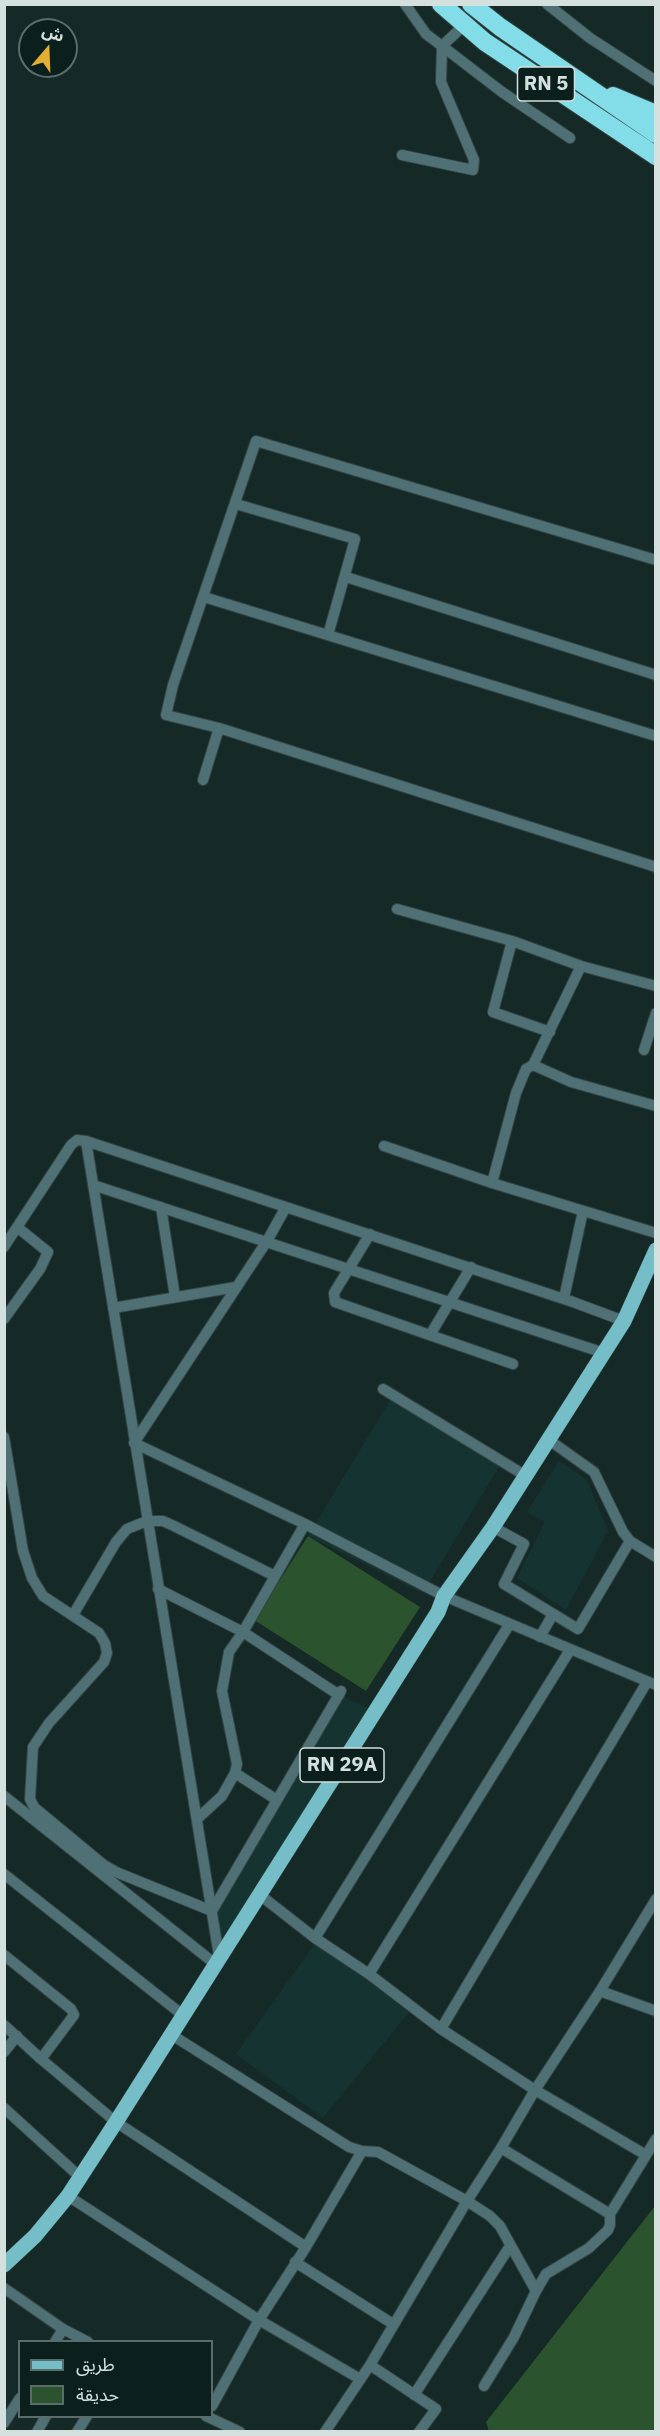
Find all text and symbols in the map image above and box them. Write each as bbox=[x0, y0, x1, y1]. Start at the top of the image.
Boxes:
north arrow bbox=[18, 18, 78, 78]
text: ش bbox=[40, 20, 67, 46]
road number: RN 5 bbox=[518, 67, 574, 101]
road number: RN 29A bbox=[300, 1748, 384, 1782]
legend bbox=[18, 2340, 213, 2418]
text: طريق bbox=[76, 2353, 115, 2376]
text: حديقة bbox=[76, 2383, 119, 2406]

